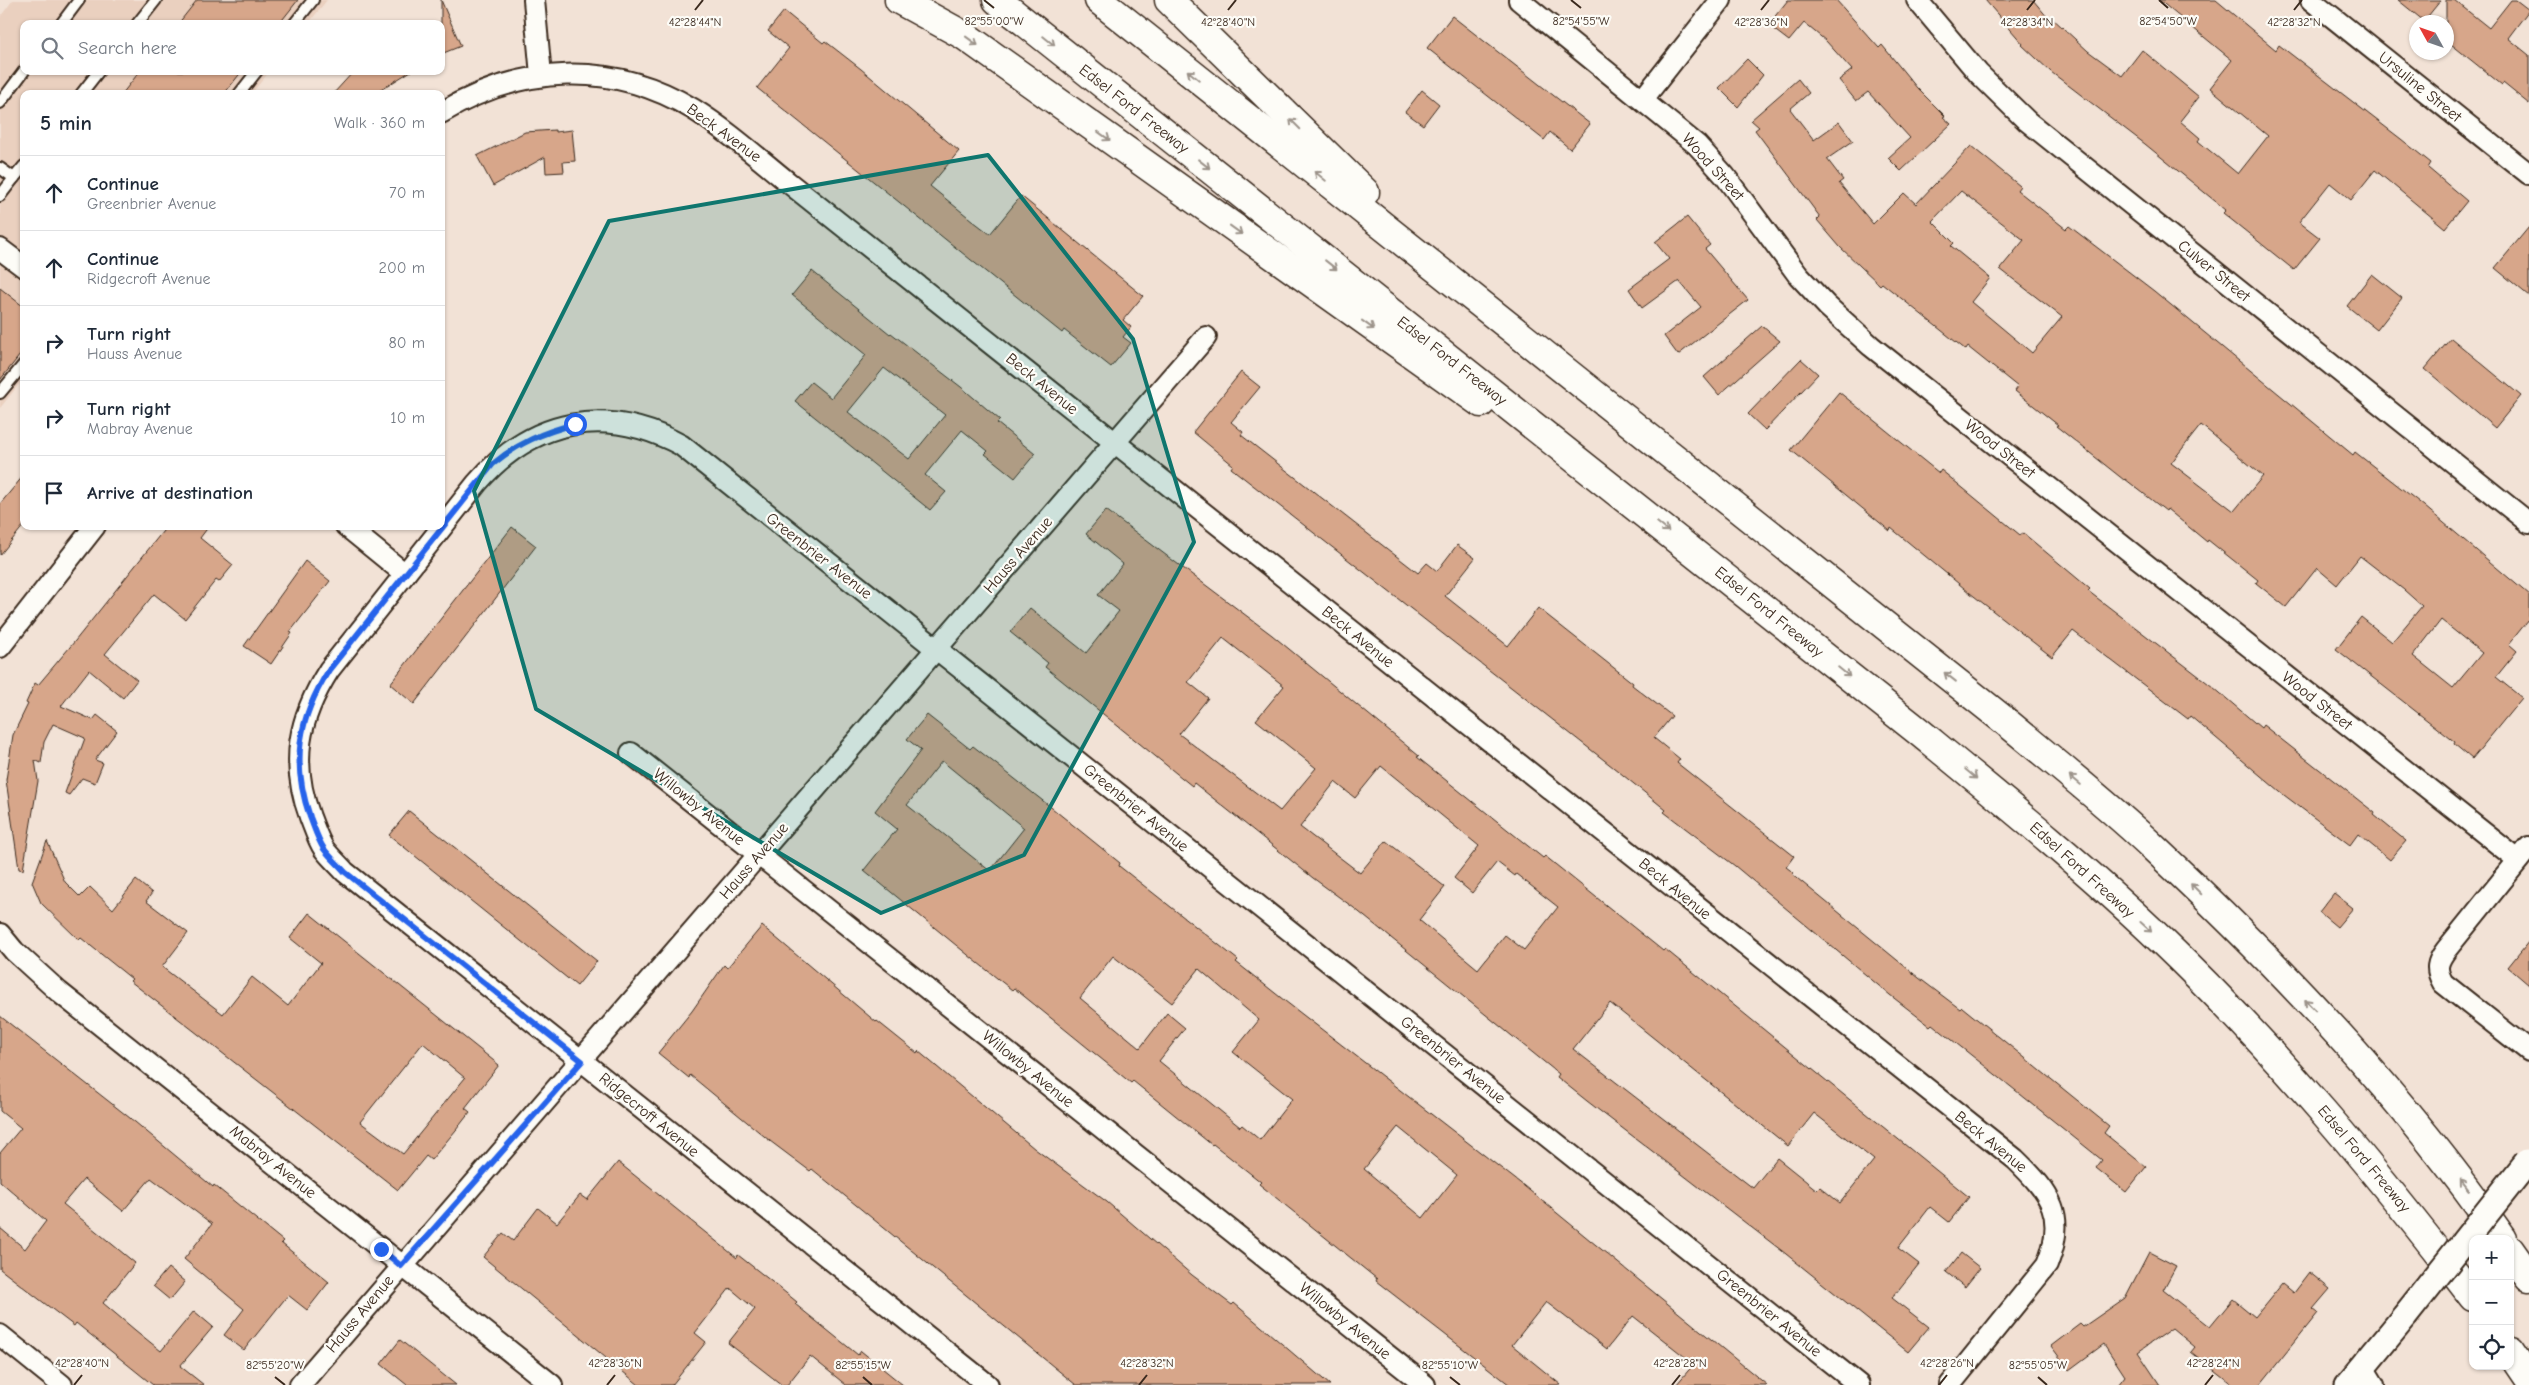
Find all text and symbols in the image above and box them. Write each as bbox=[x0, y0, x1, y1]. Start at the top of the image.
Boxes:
text: 82°55'00"W bbox=[964, 14, 1024, 28]
text: 82°54'55"W bbox=[1553, 14, 1610, 28]
text: 82°54'50"W bbox=[2139, 14, 2197, 28]
text: 42°28'44"N bbox=[669, 15, 721, 29]
text: 42°28'40"N bbox=[1201, 15, 1255, 29]
text: 42°28'36"N bbox=[1734, 15, 1788, 29]
text: 42°28'34"N bbox=[2001, 15, 2053, 29]
text: 42°28'32"N bbox=[2267, 15, 2321, 29]
north arrow bbox=[2409, 15, 2454, 60]
search box bbox=[20, 20, 445, 75]
icon: search bbox=[38, 34, 66, 62]
one-way arrow bbox=[965, 36, 979, 46]
one-way arrow bbox=[1042, 36, 1055, 47]
text: Search here bbox=[78, 37, 177, 59]
street label: Ursuline Street bbox=[2375, 48, 2465, 126]
street label: Edsel Ford Freeway bbox=[1076, 61, 1193, 158]
one-way arrow bbox=[1187, 69, 1200, 80]
street label: Beck Avenue bbox=[683, 100, 765, 166]
text: 5 min bbox=[40, 111, 92, 135]
text: Walk · 360 m bbox=[334, 114, 425, 132]
one-way arrow bbox=[1289, 118, 1301, 131]
street label: Wood Street bbox=[1678, 130, 1748, 205]
one-way arrow bbox=[1097, 131, 1111, 141]
one-way arrow bbox=[1197, 159, 1210, 170]
one-way arrow bbox=[1313, 171, 1327, 181]
text: Continue bbox=[87, 173, 159, 195]
icon: ahead bbox=[40, 179, 68, 207]
text: 70 m bbox=[389, 184, 425, 202]
text: Greenbrier Avenue bbox=[87, 195, 216, 213]
one-way arrow bbox=[1229, 225, 1242, 236]
street label: Culver Street bbox=[2174, 236, 2254, 306]
text: Continue bbox=[87, 248, 159, 270]
icon: ahead bbox=[40, 254, 68, 282]
text: 200 m bbox=[379, 259, 425, 277]
one-way arrow bbox=[1324, 260, 1338, 270]
text: Ridgecroft Avenue bbox=[87, 270, 210, 288]
street label: Edsel Ford Freeway bbox=[1394, 313, 1511, 410]
one-way arrow bbox=[1361, 320, 1375, 330]
text: Turn right bbox=[87, 323, 171, 345]
icon: right bbox=[40, 329, 68, 357]
text: 80 m bbox=[388, 334, 425, 352]
text: Hauss Avenue bbox=[87, 345, 182, 363]
street label: Beck Avenue bbox=[1002, 349, 1082, 419]
text: Turn right bbox=[87, 398, 171, 420]
icon: right bbox=[40, 404, 68, 432]
text: 10 m bbox=[390, 409, 425, 427]
route start bbox=[564, 413, 587, 436]
street label: Wood Street bbox=[1961, 416, 2039, 482]
text: Mabray Avenue bbox=[87, 420, 193, 438]
icon: arrive bbox=[40, 479, 68, 507]
text: Arrive at destination bbox=[87, 482, 253, 504]
street label: Greenbrier Avenue bbox=[762, 509, 876, 603]
street label: Hauss Avenue bbox=[980, 513, 1056, 597]
one-way arrow bbox=[1656, 522, 1669, 533]
street label: Edsel Ford Freeway bbox=[1711, 563, 1827, 662]
street label: Beck Avenue bbox=[1318, 602, 1398, 672]
one-way arrow bbox=[1838, 667, 1851, 678]
street label: Wood Street bbox=[2278, 668, 2356, 734]
one-way arrow bbox=[1944, 672, 1957, 683]
street label: Greenbrier Avenue bbox=[1080, 760, 1192, 856]
street label: Willowby Avenue bbox=[650, 765, 748, 849]
one-way arrow bbox=[1964, 769, 1977, 780]
one-way arrow bbox=[2069, 775, 2082, 786]
street label: Edsel Ford Freeway bbox=[2026, 818, 2138, 922]
street label: Hauss Avenue bbox=[716, 819, 792, 903]
street label: Beck Avenue bbox=[1635, 854, 1715, 924]
one-way arrow bbox=[2190, 883, 2202, 896]
one-way arrow bbox=[2140, 921, 2153, 933]
one-way arrow bbox=[2304, 998, 2316, 1011]
street label: Greenbrier Avenue bbox=[1397, 1012, 1509, 1108]
street label: Willowby Avenue bbox=[979, 1027, 1077, 1111]
street label: Ridgecroft Avenue bbox=[595, 1069, 703, 1161]
street label: Edsel Ford Freeway bbox=[2314, 1102, 2415, 1217]
street label: Beck Avenue bbox=[1951, 1107, 2031, 1177]
street label: Mabray Avenue bbox=[226, 1122, 320, 1202]
one-way arrow bbox=[2459, 1179, 2470, 1192]
map controls bbox=[2469, 1235, 2514, 1370]
button: + bbox=[2469, 1235, 2514, 1280]
route end bbox=[370, 1238, 393, 1261]
street label: Greenbrier Avenue bbox=[1713, 1265, 1825, 1361]
street label: Hauss Avenue bbox=[322, 1272, 398, 1356]
street label: Willowby Avenue bbox=[1296, 1279, 1394, 1363]
button: − bbox=[2469, 1280, 2514, 1325]
button: locate bbox=[2469, 1325, 2514, 1370]
text: 42°28'40"N bbox=[55, 1356, 109, 1370]
text: 42°28'36"N bbox=[588, 1356, 642, 1370]
text: 42°28'32"N bbox=[1120, 1356, 1174, 1370]
text: 42°28'28"N bbox=[1653, 1356, 1707, 1370]
text: 42°28'26"N bbox=[1920, 1356, 1974, 1370]
text: 42°28'24"N bbox=[2186, 1356, 2240, 1370]
text: 82°55'20"W bbox=[246, 1358, 305, 1372]
text: 82°55'15"W bbox=[835, 1358, 891, 1372]
text: 82°55'10"W bbox=[1422, 1358, 1479, 1372]
text: 82°55'05"W bbox=[2009, 1358, 2068, 1372]

